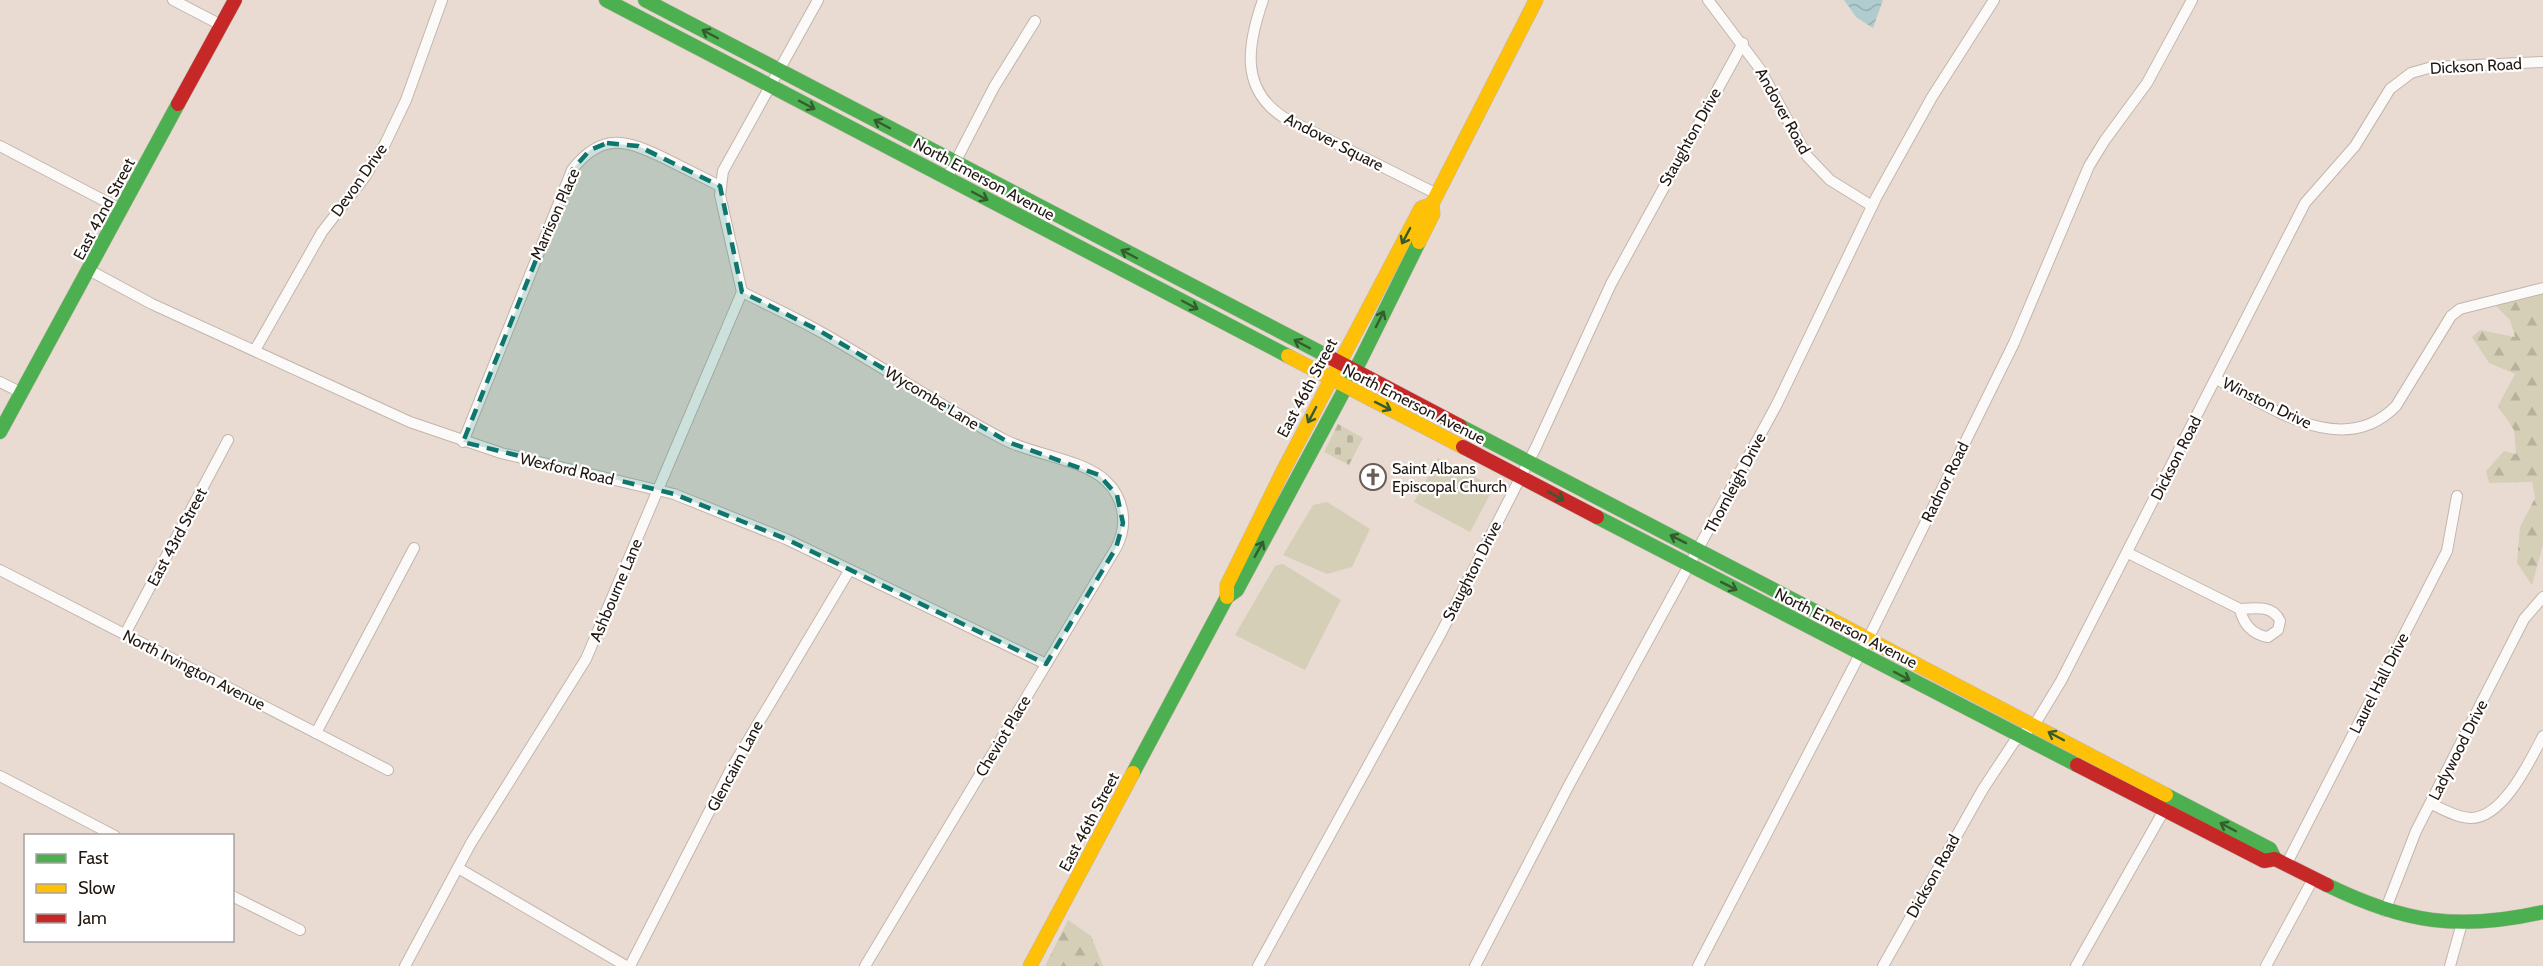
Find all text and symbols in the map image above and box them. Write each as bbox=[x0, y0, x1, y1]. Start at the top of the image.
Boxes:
one-way arrow bbox=[701, 28, 719, 39]
street label: Dickson Road bbox=[2430, 54, 2522, 78]
street label: Andover Road bbox=[1752, 65, 1814, 157]
street label: Staughton Drive bbox=[1655, 84, 1725, 190]
one-way arrow bbox=[798, 99, 815, 111]
street label: Andover Square bbox=[1281, 109, 1387, 175]
one-way arrow bbox=[874, 118, 892, 129]
street label: North Emerson Avenue bbox=[910, 134, 1058, 224]
street label: Devon Drive bbox=[327, 140, 391, 220]
street label: East 42nd Street bbox=[69, 154, 139, 263]
street label: Marrison Place bbox=[526, 165, 584, 263]
one-way arrow bbox=[970, 191, 988, 202]
one-way arrow bbox=[1400, 227, 1412, 244]
one-way arrow bbox=[1121, 248, 1139, 259]
one-way arrow bbox=[1180, 300, 1198, 312]
one-way arrow bbox=[1375, 310, 1387, 328]
street label: East 46th Street bbox=[1273, 335, 1341, 441]
one-way arrow bbox=[1294, 338, 1311, 350]
street label: North Emerson Avenue bbox=[1340, 360, 1488, 448]
street label: Wycombe Lane bbox=[881, 362, 983, 434]
street label: Winston Drive bbox=[2219, 373, 2315, 433]
one-way arrow bbox=[1374, 401, 1392, 413]
one-way arrow bbox=[1306, 406, 1317, 424]
street label: Dickson Road bbox=[2147, 413, 2205, 503]
street label: Thornleigh Drive bbox=[1700, 429, 1770, 537]
street label: Radnor Road bbox=[1917, 439, 1973, 525]
street label: Wexford Road bbox=[518, 449, 616, 489]
place label: Saint Albans Episcopal Church bbox=[1392, 459, 1507, 496]
church icon: Saint Albans Episcopal Church bbox=[1358, 462, 1388, 492]
street label: East 43rd Street bbox=[143, 484, 211, 589]
one-way arrow bbox=[1547, 491, 1565, 503]
street label: Staughton Drive bbox=[1439, 518, 1505, 624]
one-way arrow bbox=[1669, 533, 1687, 545]
street label: Ashbourne Lane bbox=[586, 536, 646, 644]
one-way arrow bbox=[1254, 541, 1265, 559]
one-way arrow bbox=[1720, 580, 1737, 592]
street label: North Emerson Avenue bbox=[1772, 584, 1920, 672]
street label: North Irvington Avenue bbox=[120, 626, 268, 714]
street label: Laurel Hall Drive bbox=[2345, 630, 2413, 736]
one-way arrow bbox=[1893, 670, 1910, 682]
street label: Cheviot Place bbox=[971, 692, 1035, 780]
street label: Ladywood Drive bbox=[2425, 697, 2491, 803]
street label: Glencairn Lane bbox=[703, 717, 767, 815]
one-way arrow bbox=[2047, 729, 2065, 741]
street label: East 46th Street bbox=[1055, 769, 1123, 875]
one-way arrow bbox=[2220, 821, 2237, 833]
street label: Dickson Road bbox=[1902, 831, 1964, 921]
legend bbox=[24, 834, 234, 942]
text: Fast bbox=[78, 847, 109, 869]
text: Slow bbox=[78, 877, 115, 899]
text: Jam bbox=[77, 907, 107, 929]

